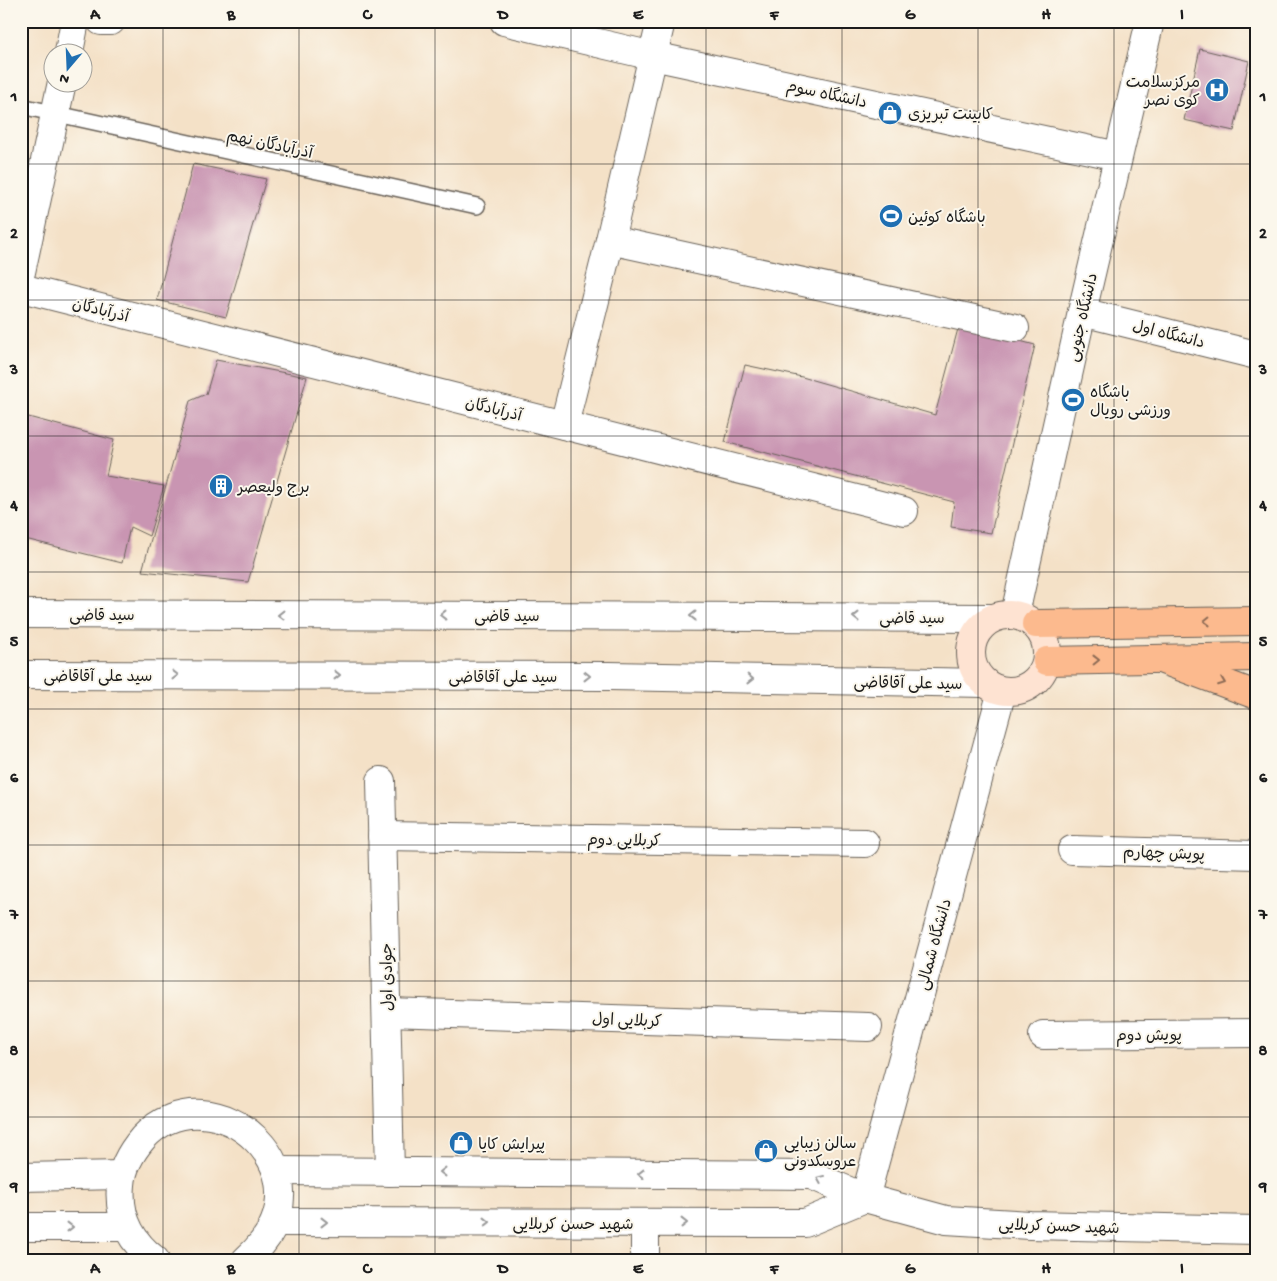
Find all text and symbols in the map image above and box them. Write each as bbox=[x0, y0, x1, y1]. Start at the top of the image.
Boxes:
text: A bbox=[89, 7, 101, 26]
text: B bbox=[226, 7, 236, 26]
text: C bbox=[362, 7, 373, 26]
text: D bbox=[496, 7, 509, 26]
text: E bbox=[633, 7, 644, 26]
text: F bbox=[769, 7, 780, 26]
text: G bbox=[905, 7, 916, 26]
text: H bbox=[1041, 7, 1051, 26]
text: I bbox=[1180, 7, 1184, 26]
north arrow bbox=[42, 42, 92, 92]
text: N bbox=[57, 68, 72, 87]
place label: مرکزسلامت کوی نصر bbox=[1126, 75, 1200, 112]
street label: دانشگاه سوم bbox=[784, 76, 869, 114]
hospital icon: مرکزسلامت کوی نصر bbox=[1204, 77, 1230, 103]
text: 1 bbox=[10, 89, 17, 108]
text: 1 bbox=[1259, 89, 1266, 108]
shop icon: کابینت تبریزی bbox=[877, 100, 903, 126]
place label: کابینت تبریزی bbox=[908, 107, 993, 126]
street label: آذرآبادگان نهم bbox=[224, 125, 316, 165]
sports icon: باشگاه کوئین bbox=[878, 203, 904, 229]
place label: باشگاه کوئین bbox=[908, 207, 986, 229]
text: 2 bbox=[10, 226, 18, 245]
text: 2 bbox=[1259, 226, 1267, 245]
street label: دانشگاه جنوبی bbox=[1062, 271, 1104, 364]
street label: آذرآبادگان bbox=[70, 293, 132, 329]
street label: دانشگاه اول bbox=[1130, 315, 1207, 355]
text: 3 bbox=[9, 362, 18, 381]
text: 3 bbox=[1258, 362, 1267, 381]
place label: باشگاه ورزشی رویال bbox=[1090, 382, 1171, 422]
sports icon: باشگاه ورزشی رویال bbox=[1060, 387, 1086, 413]
street label: آذرآبادگان bbox=[463, 392, 525, 428]
building icon: برج ولیعصر bbox=[208, 473, 234, 499]
place label: برج ولیعصر bbox=[236, 480, 310, 499]
text: 4 bbox=[9, 498, 18, 517]
text: 4 bbox=[1258, 498, 1267, 517]
street label: سید قاضی bbox=[69, 608, 135, 627]
street label: سید قاضی bbox=[474, 609, 540, 628]
one-way arrow bbox=[277, 610, 284, 620]
one-way arrow bbox=[439, 610, 447, 620]
one-way arrow bbox=[689, 611, 697, 621]
street label: سید قاضی bbox=[879, 611, 945, 630]
one-way arrow bbox=[852, 612, 860, 622]
one-way arrow bbox=[1203, 616, 1210, 626]
text: 5 bbox=[10, 634, 19, 653]
text: 5 bbox=[1259, 634, 1268, 653]
one-way arrow bbox=[1092, 655, 1100, 665]
street label: سید علی آقاقاضی bbox=[43, 668, 153, 688]
street label: سید علی آقاقاضی bbox=[448, 669, 558, 689]
one-way arrow bbox=[172, 670, 179, 680]
one-way arrow bbox=[334, 670, 342, 680]
one-way arrow bbox=[584, 671, 592, 681]
one-way arrow bbox=[746, 673, 754, 684]
street label: سید علی آقاقاضی bbox=[853, 674, 963, 696]
one-way arrow bbox=[1217, 676, 1226, 686]
text: 6 bbox=[10, 770, 19, 789]
text: 6 bbox=[1259, 770, 1268, 789]
street label: کربلایی دوم bbox=[587, 832, 661, 853]
street label: پویش چهارم bbox=[1123, 845, 1205, 866]
street label: دانشگاه شمالی bbox=[912, 896, 958, 993]
text: 7 bbox=[9, 907, 19, 926]
text: 7 bbox=[1258, 907, 1268, 926]
street label: جوادی اول bbox=[379, 943, 400, 1011]
street label: کربلایی اول bbox=[592, 1012, 662, 1033]
street label: پویش دوم bbox=[1116, 1028, 1182, 1047]
text: 8 bbox=[10, 1043, 19, 1062]
text: 8 bbox=[1259, 1043, 1268, 1062]
shop icon: پیرایش کایا bbox=[448, 1130, 474, 1156]
place label: سالن زیبایی عروسکدونی bbox=[784, 1136, 856, 1173]
place label: پیرایش کایا bbox=[478, 1137, 545, 1156]
shop icon: سالن زیبایی عروسکدونی bbox=[753, 1138, 779, 1164]
one-way arrow bbox=[439, 1167, 447, 1177]
one-way arrow bbox=[637, 1169, 644, 1179]
one-way arrow bbox=[816, 1174, 825, 1185]
text: 9 bbox=[9, 1179, 18, 1198]
text: 9 bbox=[1258, 1179, 1267, 1198]
one-way arrow bbox=[321, 1217, 329, 1227]
one-way arrow bbox=[484, 1217, 491, 1227]
street label: شهید حسن کربلایی bbox=[512, 1217, 634, 1236]
street label: شهید حسن کربلایی bbox=[998, 1217, 1120, 1240]
one-way arrow bbox=[681, 1218, 689, 1228]
one-way arrow bbox=[66, 1222, 74, 1232]
text: A bbox=[89, 1261, 101, 1280]
text: B bbox=[226, 1261, 236, 1280]
text: C bbox=[362, 1261, 373, 1280]
text: D bbox=[496, 1261, 509, 1280]
text: E bbox=[633, 1261, 644, 1280]
text: F bbox=[769, 1261, 780, 1280]
text: G bbox=[905, 1261, 916, 1280]
text: H bbox=[1041, 1261, 1051, 1280]
text: I bbox=[1180, 1261, 1184, 1280]

